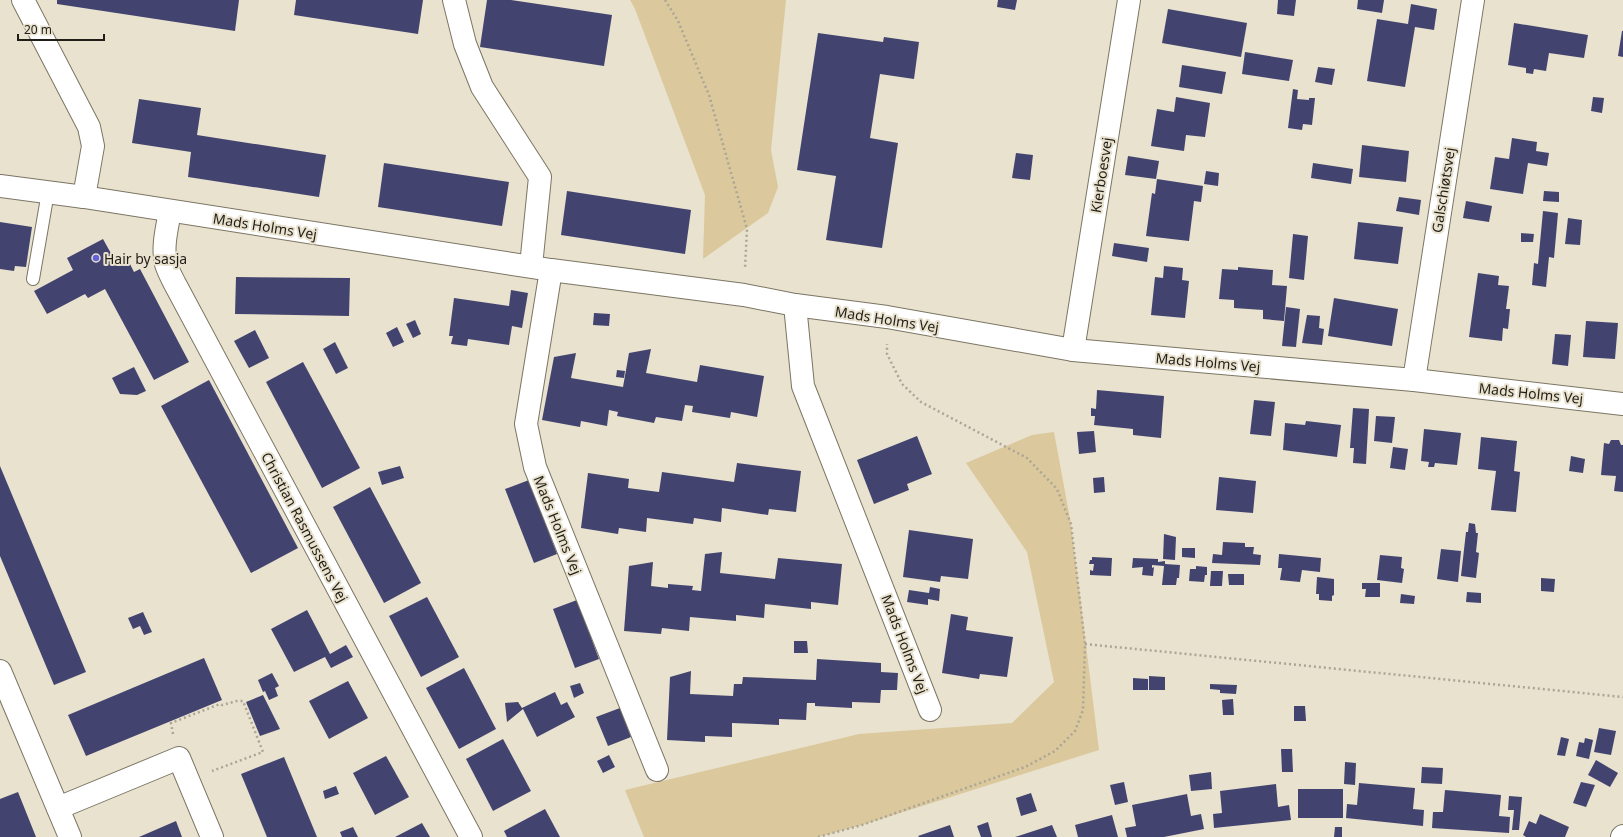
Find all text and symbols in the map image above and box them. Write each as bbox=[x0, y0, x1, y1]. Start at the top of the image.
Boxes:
scale bar bbox=[18, 16, 104, 42]
text: 20 m bbox=[24, 21, 52, 38]
street label: Kierboesvej bbox=[1086, 136, 1116, 214]
street label: Galschiøtsvej bbox=[1427, 146, 1459, 234]
street label: Mads Holms Vej bbox=[212, 208, 318, 244]
place label: Hair by sasja bbox=[104, 249, 187, 268]
marker: Hair by sasja bbox=[91, 253, 101, 263]
street label: Mads Holms Vej bbox=[834, 301, 940, 337]
street label: Mads Holms Vej bbox=[1155, 348, 1261, 376]
street label: Mads Holms Vej bbox=[1478, 378, 1584, 408]
street label: Christian Rasmussens Vej bbox=[257, 449, 353, 605]
street label: Mads Holms Vej bbox=[530, 473, 586, 577]
street label: Mads Holms Vej bbox=[877, 592, 933, 696]

